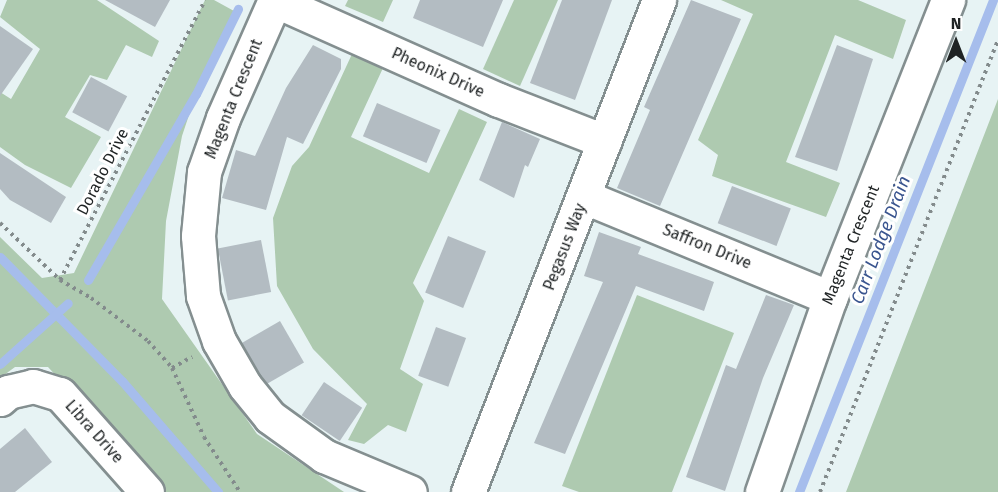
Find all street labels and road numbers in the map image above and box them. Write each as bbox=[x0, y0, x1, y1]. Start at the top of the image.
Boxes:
street label: Magenta Crescent bbox=[201, 36, 267, 162]
street label: Pheonix Drive bbox=[388, 44, 488, 102]
street label: Dorado Drive bbox=[73, 125, 133, 219]
street label: Magenta Crescent bbox=[818, 182, 884, 308]
street label: Pegasus Way bbox=[540, 201, 590, 293]
street label: Saffron Drive bbox=[660, 220, 754, 274]
street label: Libra Drive bbox=[61, 397, 127, 467]

